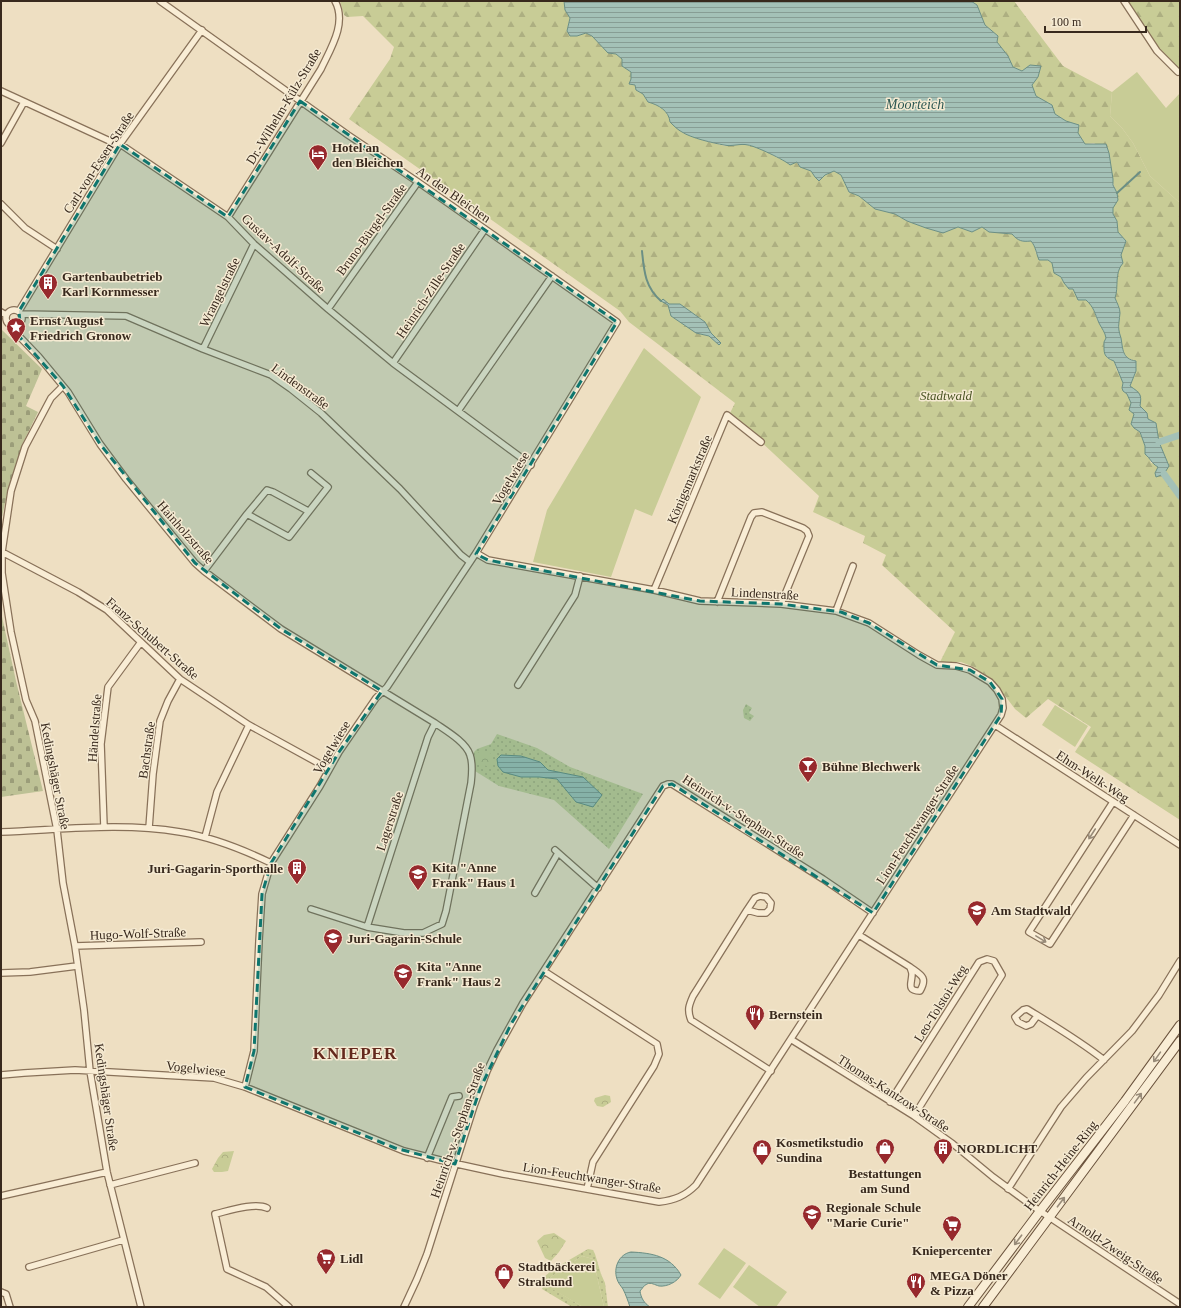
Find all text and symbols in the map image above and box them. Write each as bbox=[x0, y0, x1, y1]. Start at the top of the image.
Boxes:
scale bar bbox=[1045, 8, 1146, 34]
text: 100 m bbox=[1051, 15, 1082, 29]
street label: Dr.-Wilhelm-Külz-Straße bbox=[243, 45, 324, 167]
water label: Moorteich bbox=[885, 97, 944, 112]
street label: Carl-von-Essen-Straße bbox=[60, 108, 137, 216]
place label: Hotel an den Bleichen bbox=[332, 140, 404, 170]
hotel icon: Hotel an den Bleichen bbox=[307, 143, 329, 171]
street label: An den Bleichen bbox=[414, 163, 494, 226]
street label: Bruno-Bürgel-Straße bbox=[333, 180, 410, 278]
street label: Gustav-Adolf-Straße bbox=[239, 211, 329, 296]
street label: Heinrich-Zille-Straße bbox=[393, 240, 468, 341]
street label: Wrangelstraße bbox=[196, 255, 243, 329]
place label: Gartenbaubetrieb Karl Kornmesser bbox=[62, 269, 162, 299]
building icon: Gartenbaubetrieb Karl Kornmesser bbox=[37, 272, 59, 300]
place label: Ernst August Friedrich Gronow bbox=[30, 313, 132, 343]
place icon: Ernst August Friedrich Gronow bbox=[5, 316, 27, 344]
street label: Lindenstraße bbox=[269, 360, 333, 413]
park label: Stadtwald bbox=[920, 388, 972, 403]
street label: Königsmarkstraße bbox=[664, 432, 715, 526]
street label: Vogelwiese bbox=[489, 449, 532, 508]
street label: Hainholzstraße bbox=[154, 498, 217, 567]
street label: Lindenstraße bbox=[731, 584, 799, 603]
street label: Franz-Schubert-Straße bbox=[103, 594, 202, 683]
street label: Händelstraße bbox=[85, 693, 104, 763]
street label: Vogelwiese bbox=[310, 718, 353, 777]
street label: Bachstraße bbox=[135, 720, 158, 780]
street label: Kedingshäger Straße bbox=[38, 721, 73, 831]
street label: Ehm-Welk-Weg bbox=[1053, 747, 1132, 806]
bar icon: Bühne Blechwerk bbox=[797, 755, 819, 783]
place label: Bühne Blechwerk bbox=[822, 759, 921, 774]
street label: Lion-Feuchtwanger-Straße bbox=[873, 761, 962, 887]
street label: Heinrich-v.-Stephan-Straße bbox=[680, 771, 808, 862]
street label: Lagerstraße bbox=[373, 789, 406, 853]
one-way arrow bbox=[1088, 828, 1096, 839]
building icon: Juri-Gagarin-Sporthalle bbox=[286, 857, 308, 885]
place label: Kita "Anne Frank" Haus 1 bbox=[432, 860, 516, 890]
place label: Juri-Gagarin-Sporthalle bbox=[147, 861, 283, 876]
school or university icon: Kita "Anne Frank" Haus 1 bbox=[407, 863, 429, 891]
school or university icon: Am Stadtwald bbox=[966, 899, 988, 927]
place label: Am Stadtwald bbox=[991, 903, 1072, 918]
street label: Hugo-Wolf-Straße bbox=[90, 924, 187, 943]
school or university icon: Juri-Gagarin-Schule bbox=[322, 927, 344, 955]
place label: Juri-Gagarin-Schule bbox=[347, 931, 462, 946]
one-way arrow bbox=[1035, 935, 1047, 943]
place label: Kita "Anne Frank" Haus 2 bbox=[417, 959, 501, 989]
street label: Leo-Tolstoi-Weg bbox=[911, 961, 970, 1045]
school or university icon: Kita "Anne Frank" Haus 2 bbox=[392, 962, 414, 990]
restaurant icon: Bernstein bbox=[744, 1003, 766, 1031]
place label: Bernstein bbox=[769, 1007, 823, 1022]
street label: Kedingshäger Straße bbox=[92, 1042, 122, 1152]
district label: KNIEPER bbox=[313, 1044, 397, 1063]
one-way arrow bbox=[1153, 1051, 1161, 1062]
street label: Thomas-Kantzow-Straße bbox=[835, 1052, 953, 1135]
street label: Vogelwiese bbox=[165, 1058, 227, 1079]
street label: Heinrich-v.-Stephan-Straße bbox=[427, 1060, 488, 1200]
one-way arrow bbox=[1134, 1092, 1142, 1103]
street label: Heinrich-Heine-Ring bbox=[1020, 1117, 1101, 1213]
place label: Kosmetikstudio Sundina bbox=[776, 1135, 863, 1165]
shop icon: Bestattungen am Sund bbox=[874, 1137, 896, 1165]
building icon: NORDLICHT bbox=[932, 1137, 954, 1165]
shop icon: Kosmetikstudio Sundina bbox=[751, 1138, 773, 1166]
place label: NORDLICHT bbox=[957, 1141, 1038, 1156]
street label: Lion-Feuchtwanger-Straße bbox=[522, 1159, 662, 1196]
place label: Bestattungen am Sund bbox=[849, 1166, 922, 1196]
one-way arrow bbox=[1057, 1197, 1065, 1208]
place label: Regionale Schule "Marie Curie" bbox=[826, 1200, 921, 1230]
school or university icon: Regionale Schule "Marie Curie" bbox=[801, 1203, 823, 1231]
street label: Arnold-Zweig-Straße bbox=[1065, 1212, 1166, 1287]
supermarket icon: Kniepercenter bbox=[941, 1214, 963, 1242]
one-way arrow bbox=[1013, 1235, 1022, 1246]
place label: Kniepercenter bbox=[912, 1243, 992, 1258]
supermarket icon: Lidl bbox=[315, 1247, 337, 1275]
place label: Lidl bbox=[340, 1251, 364, 1266]
place label: Stadtbäckerei Stralsund bbox=[518, 1259, 595, 1289]
shop icon: Stadtbäckerei Stralsund bbox=[493, 1262, 515, 1290]
place label: MEGA Döner & Pizza bbox=[930, 1268, 1008, 1298]
restaurant icon: MEGA Döner & Pizza bbox=[905, 1271, 927, 1299]

